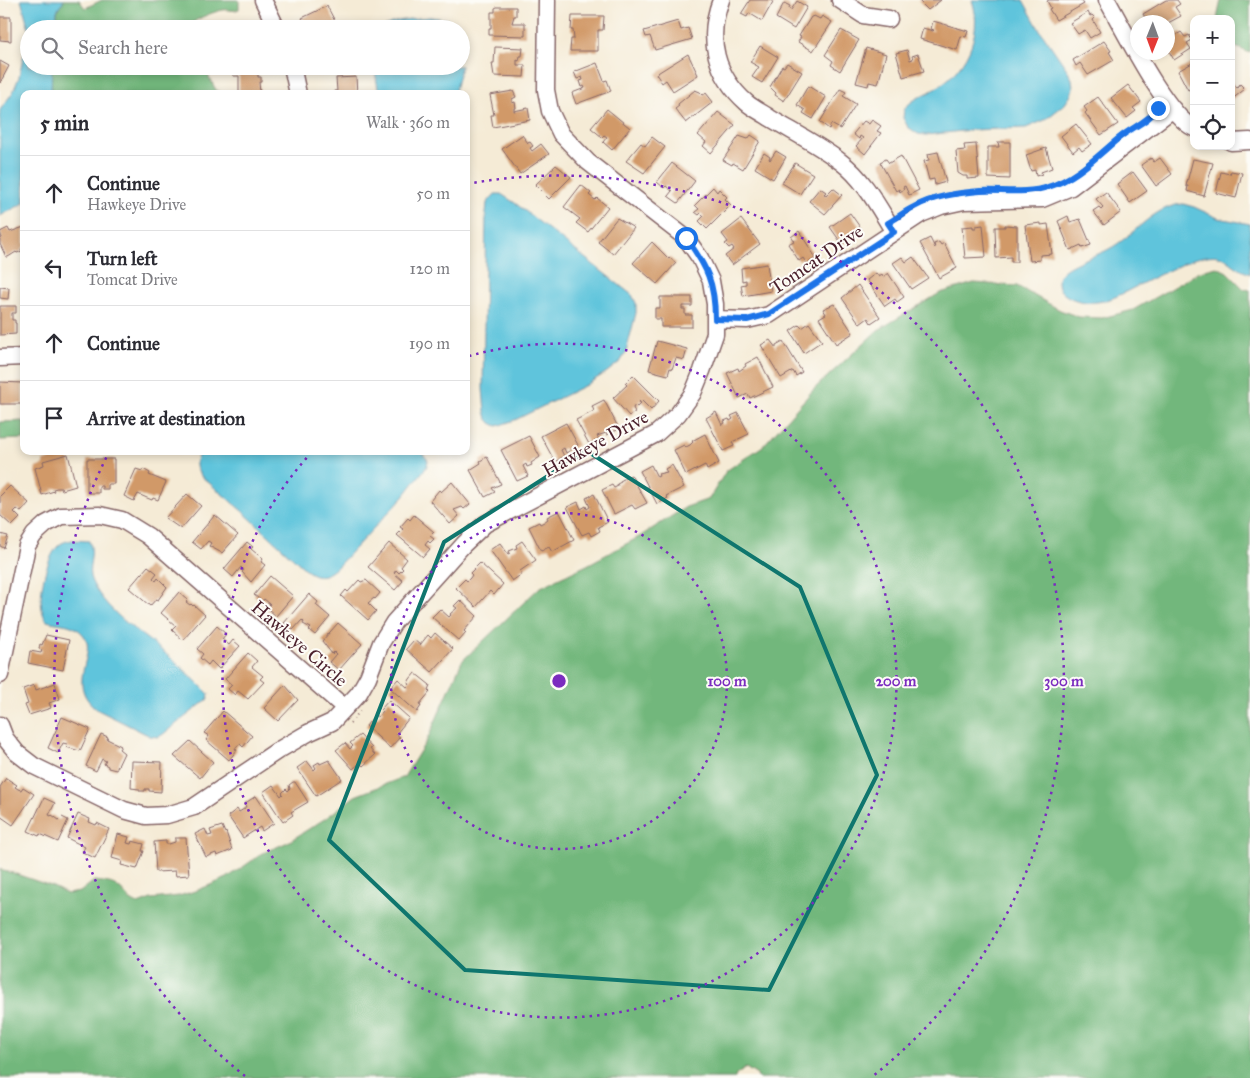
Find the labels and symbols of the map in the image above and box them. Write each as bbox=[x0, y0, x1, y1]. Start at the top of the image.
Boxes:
north arrow bbox=[1130, 15, 1175, 60]
route end bbox=[1147, 97, 1170, 120]
street label: Tomcat Drive bbox=[765, 220, 867, 299]
route start bbox=[675, 227, 698, 250]
street label: Hawkeye Drive bbox=[538, 405, 652, 482]
street label: Hawkeye Circle bbox=[247, 595, 353, 691]
centre of rings bbox=[550, 672, 568, 690]
text: 100 m bbox=[707, 672, 747, 690]
text: 200 m bbox=[876, 672, 917, 690]
text: 300 m bbox=[1044, 672, 1084, 691]

